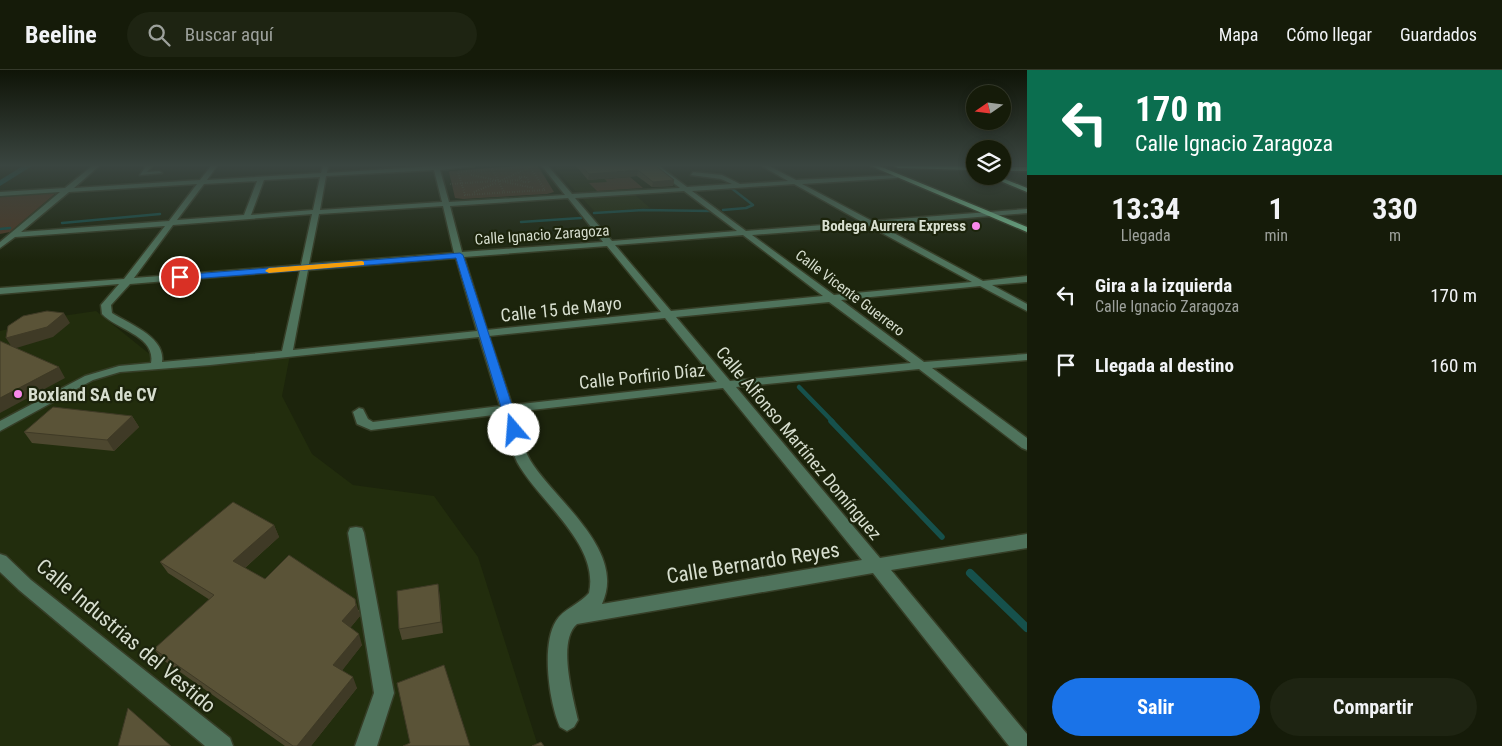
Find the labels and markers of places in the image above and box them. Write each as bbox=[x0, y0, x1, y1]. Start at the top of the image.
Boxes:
place label: Bodega Aurrera Express bbox=[822, 217, 966, 235]
marker: Bodega Aurrera Express bbox=[970, 220, 982, 232]
pin bbox=[159, 256, 201, 298]
place label: Boxland SA de CV bbox=[28, 384, 158, 405]
marker: Boxland SA de CV bbox=[12, 388, 24, 400]

